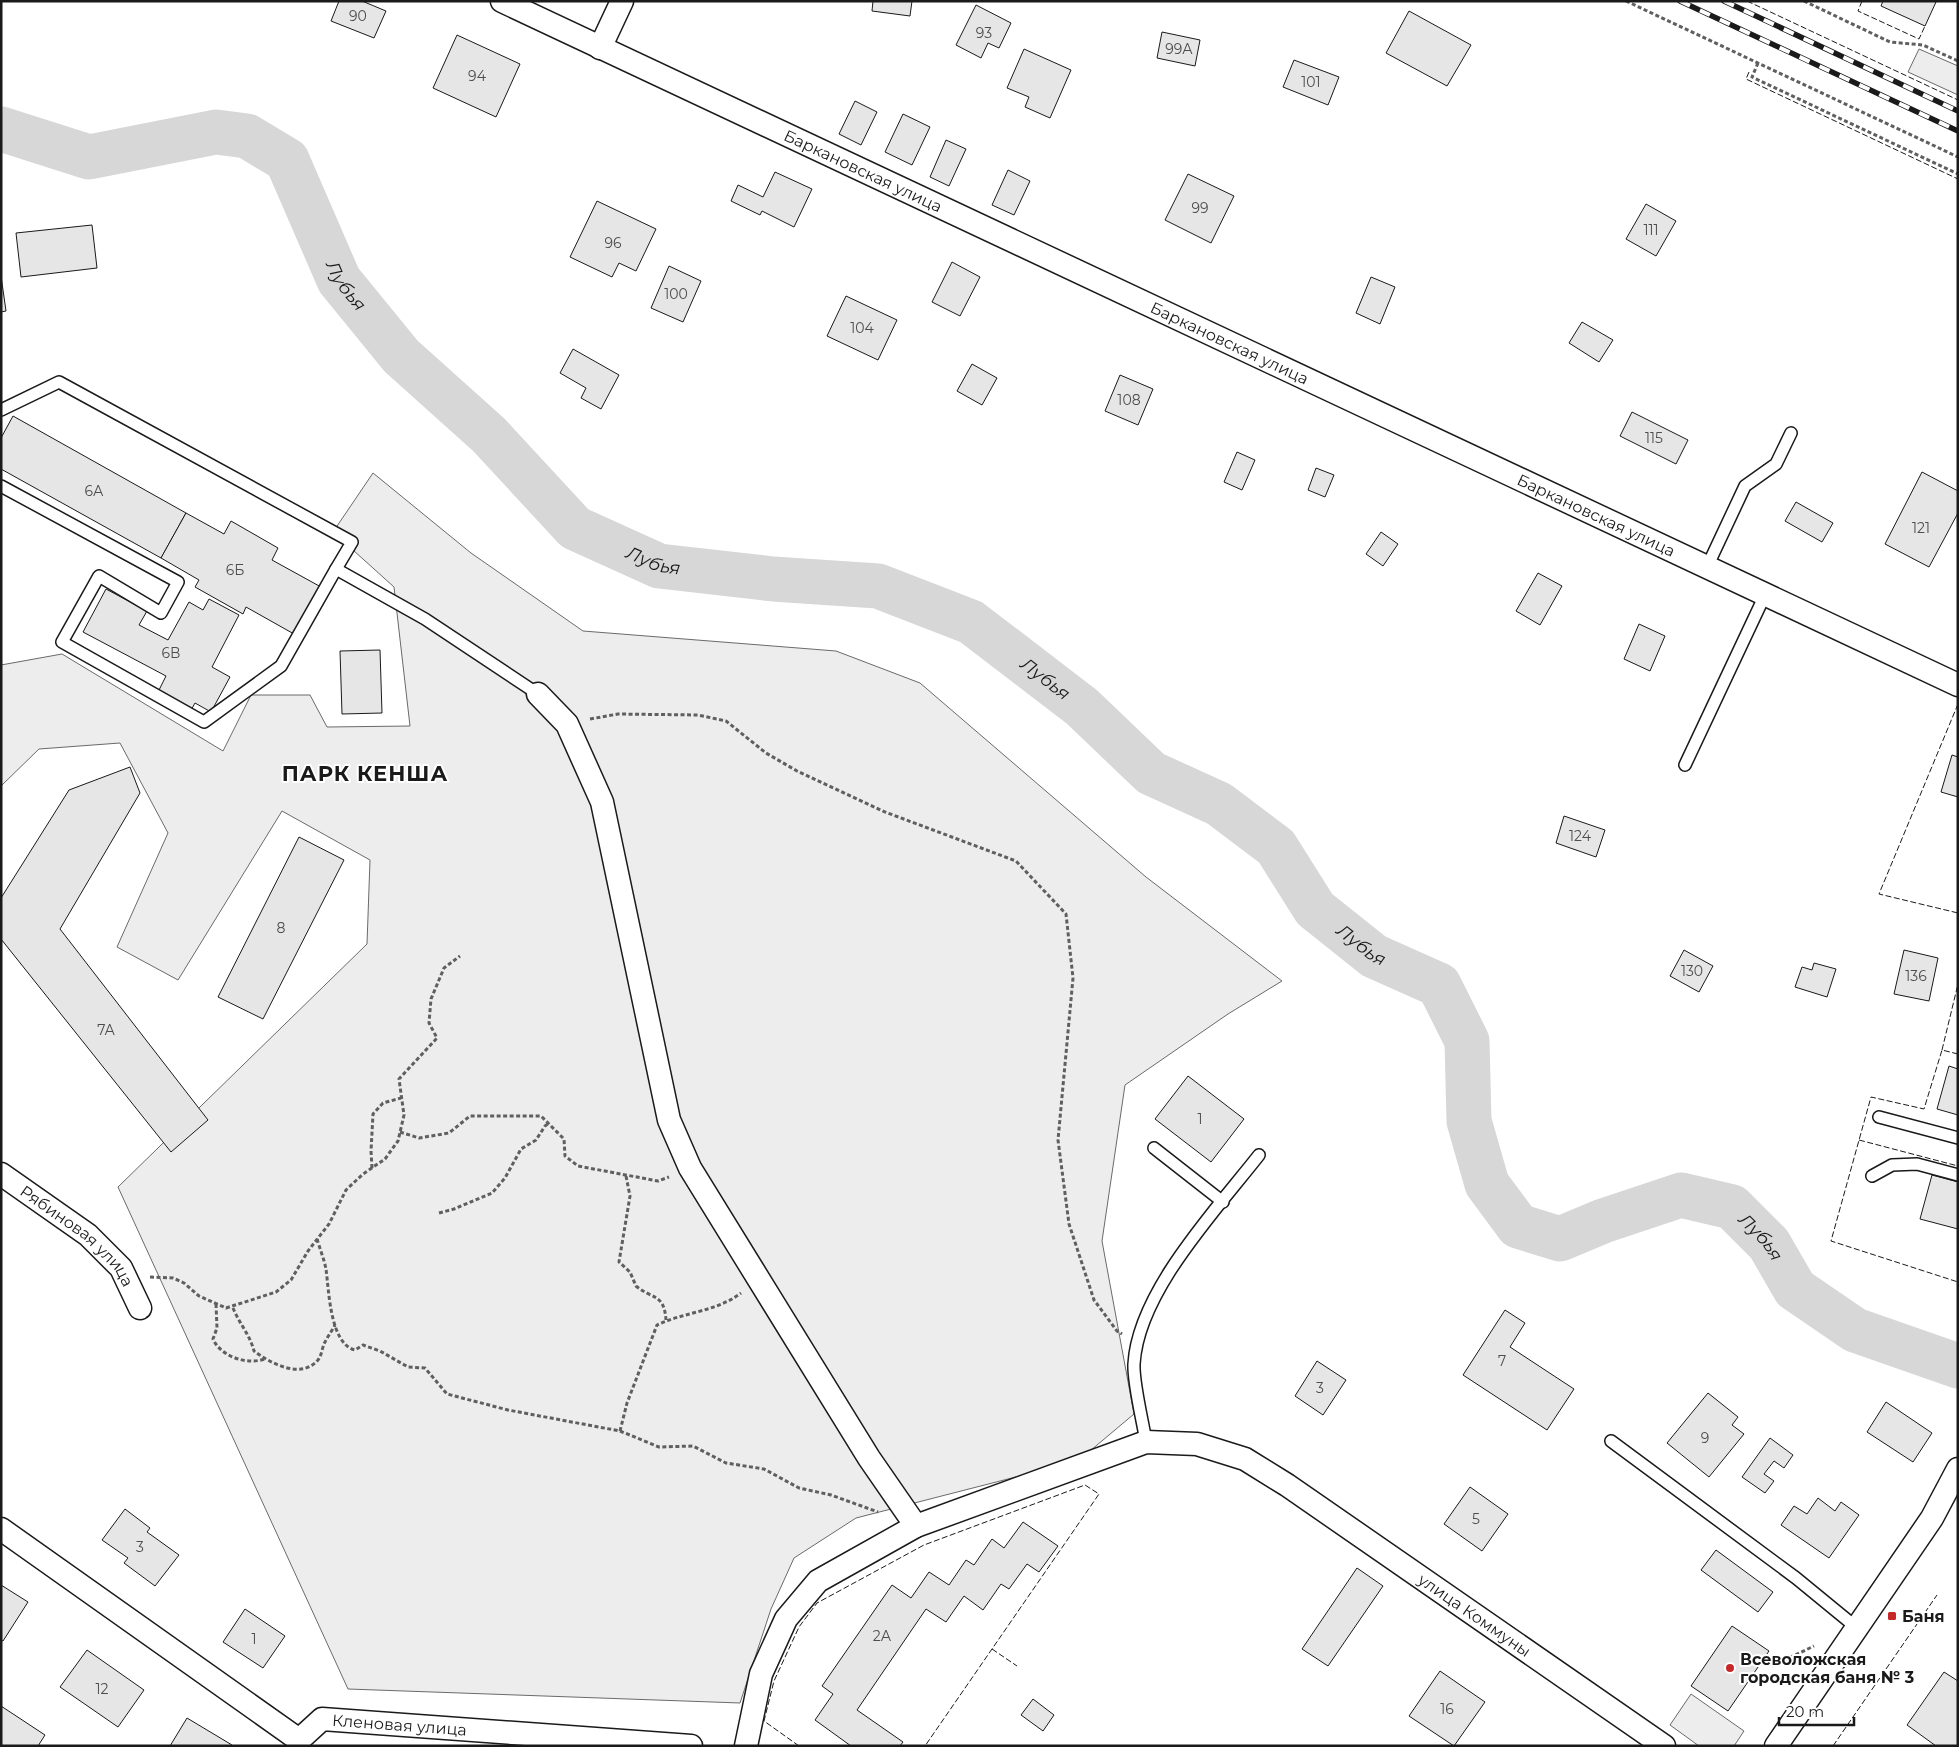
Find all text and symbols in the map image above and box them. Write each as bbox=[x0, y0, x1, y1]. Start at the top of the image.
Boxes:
house number: 90 bbox=[349, 7, 367, 25]
house number: 93 bbox=[976, 24, 992, 42]
house number: 99А bbox=[1165, 40, 1193, 58]
house number: 94 bbox=[468, 67, 487, 85]
house number: 101 bbox=[1301, 73, 1321, 91]
street label: Баркановская улица bbox=[781, 126, 945, 216]
house number: 99 bbox=[1191, 199, 1209, 217]
house number: 111 bbox=[1643, 221, 1659, 239]
house number: 96 bbox=[604, 234, 622, 252]
water label: Лубья bbox=[321, 257, 371, 315]
house number: 100 bbox=[664, 285, 688, 303]
street label: Баркановская улица bbox=[1147, 298, 1312, 389]
house number: 104 bbox=[850, 319, 875, 337]
house number: 108 bbox=[1117, 391, 1141, 409]
house number: 115 bbox=[1645, 429, 1663, 447]
street label: Баркановская улица bbox=[1514, 470, 1678, 561]
house number: 6А bbox=[84, 482, 104, 500]
house number: 121 bbox=[1912, 519, 1930, 537]
water label: Лубья bbox=[622, 541, 682, 579]
house number: 6Б bbox=[226, 561, 244, 579]
house number: 6В bbox=[161, 644, 181, 662]
water label: Лубья bbox=[1015, 652, 1074, 705]
district label: ПАРК КЕНША bbox=[282, 761, 448, 786]
house number: 124 bbox=[1569, 827, 1592, 845]
house number: 8 bbox=[277, 919, 286, 937]
water label: Лубья bbox=[1331, 919, 1389, 971]
house number: 130 bbox=[1681, 962, 1703, 980]
house number: 136 bbox=[1905, 967, 1927, 985]
house number: 7А bbox=[97, 1021, 115, 1039]
house number: 1 bbox=[1197, 1110, 1203, 1128]
street label: Рябиновая улица bbox=[17, 1182, 137, 1290]
water label: Лубья bbox=[1733, 1208, 1787, 1265]
house number: 7 bbox=[1498, 1352, 1506, 1370]
house number: 3 bbox=[1316, 1379, 1324, 1397]
house number: 9 bbox=[1701, 1429, 1709, 1447]
house number: 5 bbox=[1472, 1510, 1480, 1528]
house number: 3 bbox=[136, 1538, 144, 1556]
street label: улица Коммуны bbox=[1414, 1569, 1534, 1661]
place label: Баня bbox=[1902, 1607, 1945, 1626]
marker: Баня bbox=[1886, 1610, 1898, 1622]
house number: 2А bbox=[873, 1627, 892, 1645]
house number: 1 bbox=[251, 1630, 257, 1648]
place label: Всеволожская городская баня № 3 bbox=[1740, 1650, 1914, 1687]
marker: Всеволожская городская баня № 3 bbox=[1724, 1662, 1736, 1674]
house number: 12 bbox=[95, 1680, 109, 1698]
scale bar bbox=[1779, 1694, 1854, 1726]
house number: 16 bbox=[1440, 1700, 1454, 1718]
text: 20 m bbox=[1786, 1702, 1824, 1721]
street label: Кленовая улица bbox=[331, 1711, 467, 1740]

